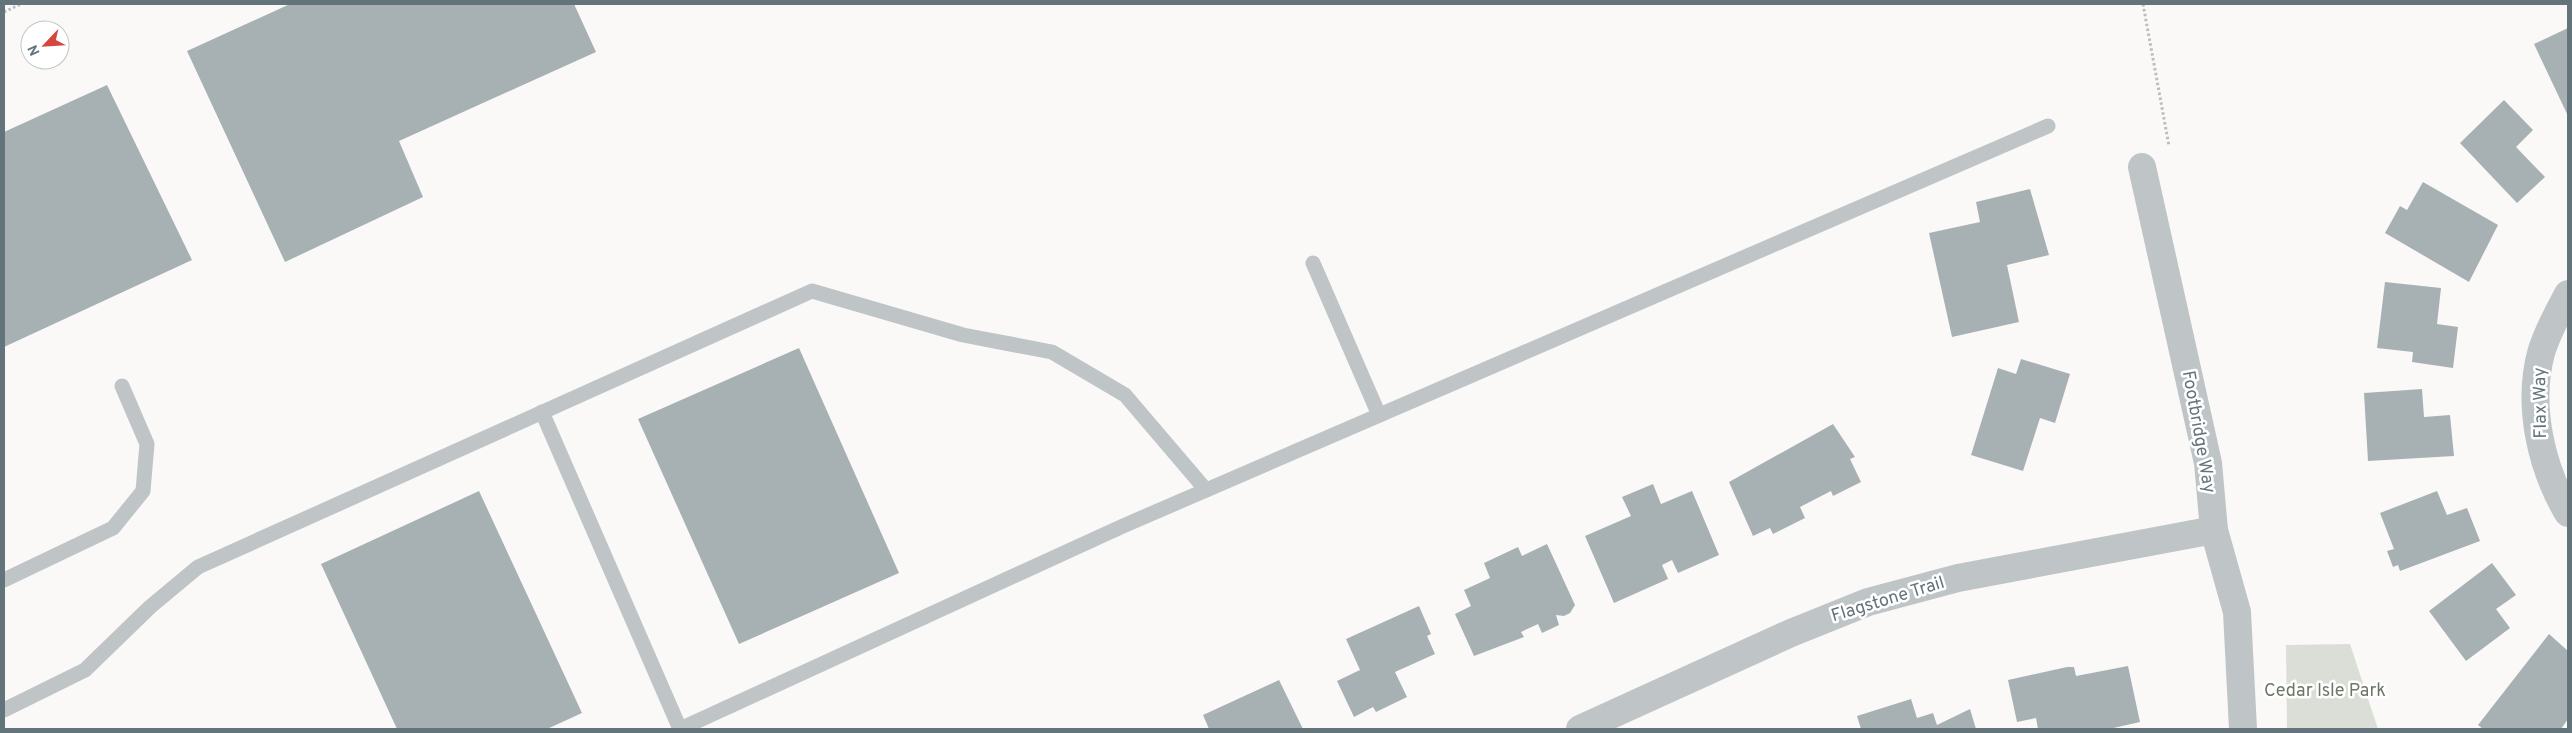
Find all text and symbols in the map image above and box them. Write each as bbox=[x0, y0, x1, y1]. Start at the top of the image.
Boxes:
north arrow bbox=[20, 20, 70, 70]
text: N bbox=[25, 42, 44, 58]
street label: Flax Way bbox=[2529, 367, 2553, 439]
street label: Footbridge Way bbox=[2176, 369, 2220, 495]
street label: Flagstone Trail bbox=[1828, 572, 1948, 628]
park label: Cedar Isle Park bbox=[2264, 680, 2386, 703]

